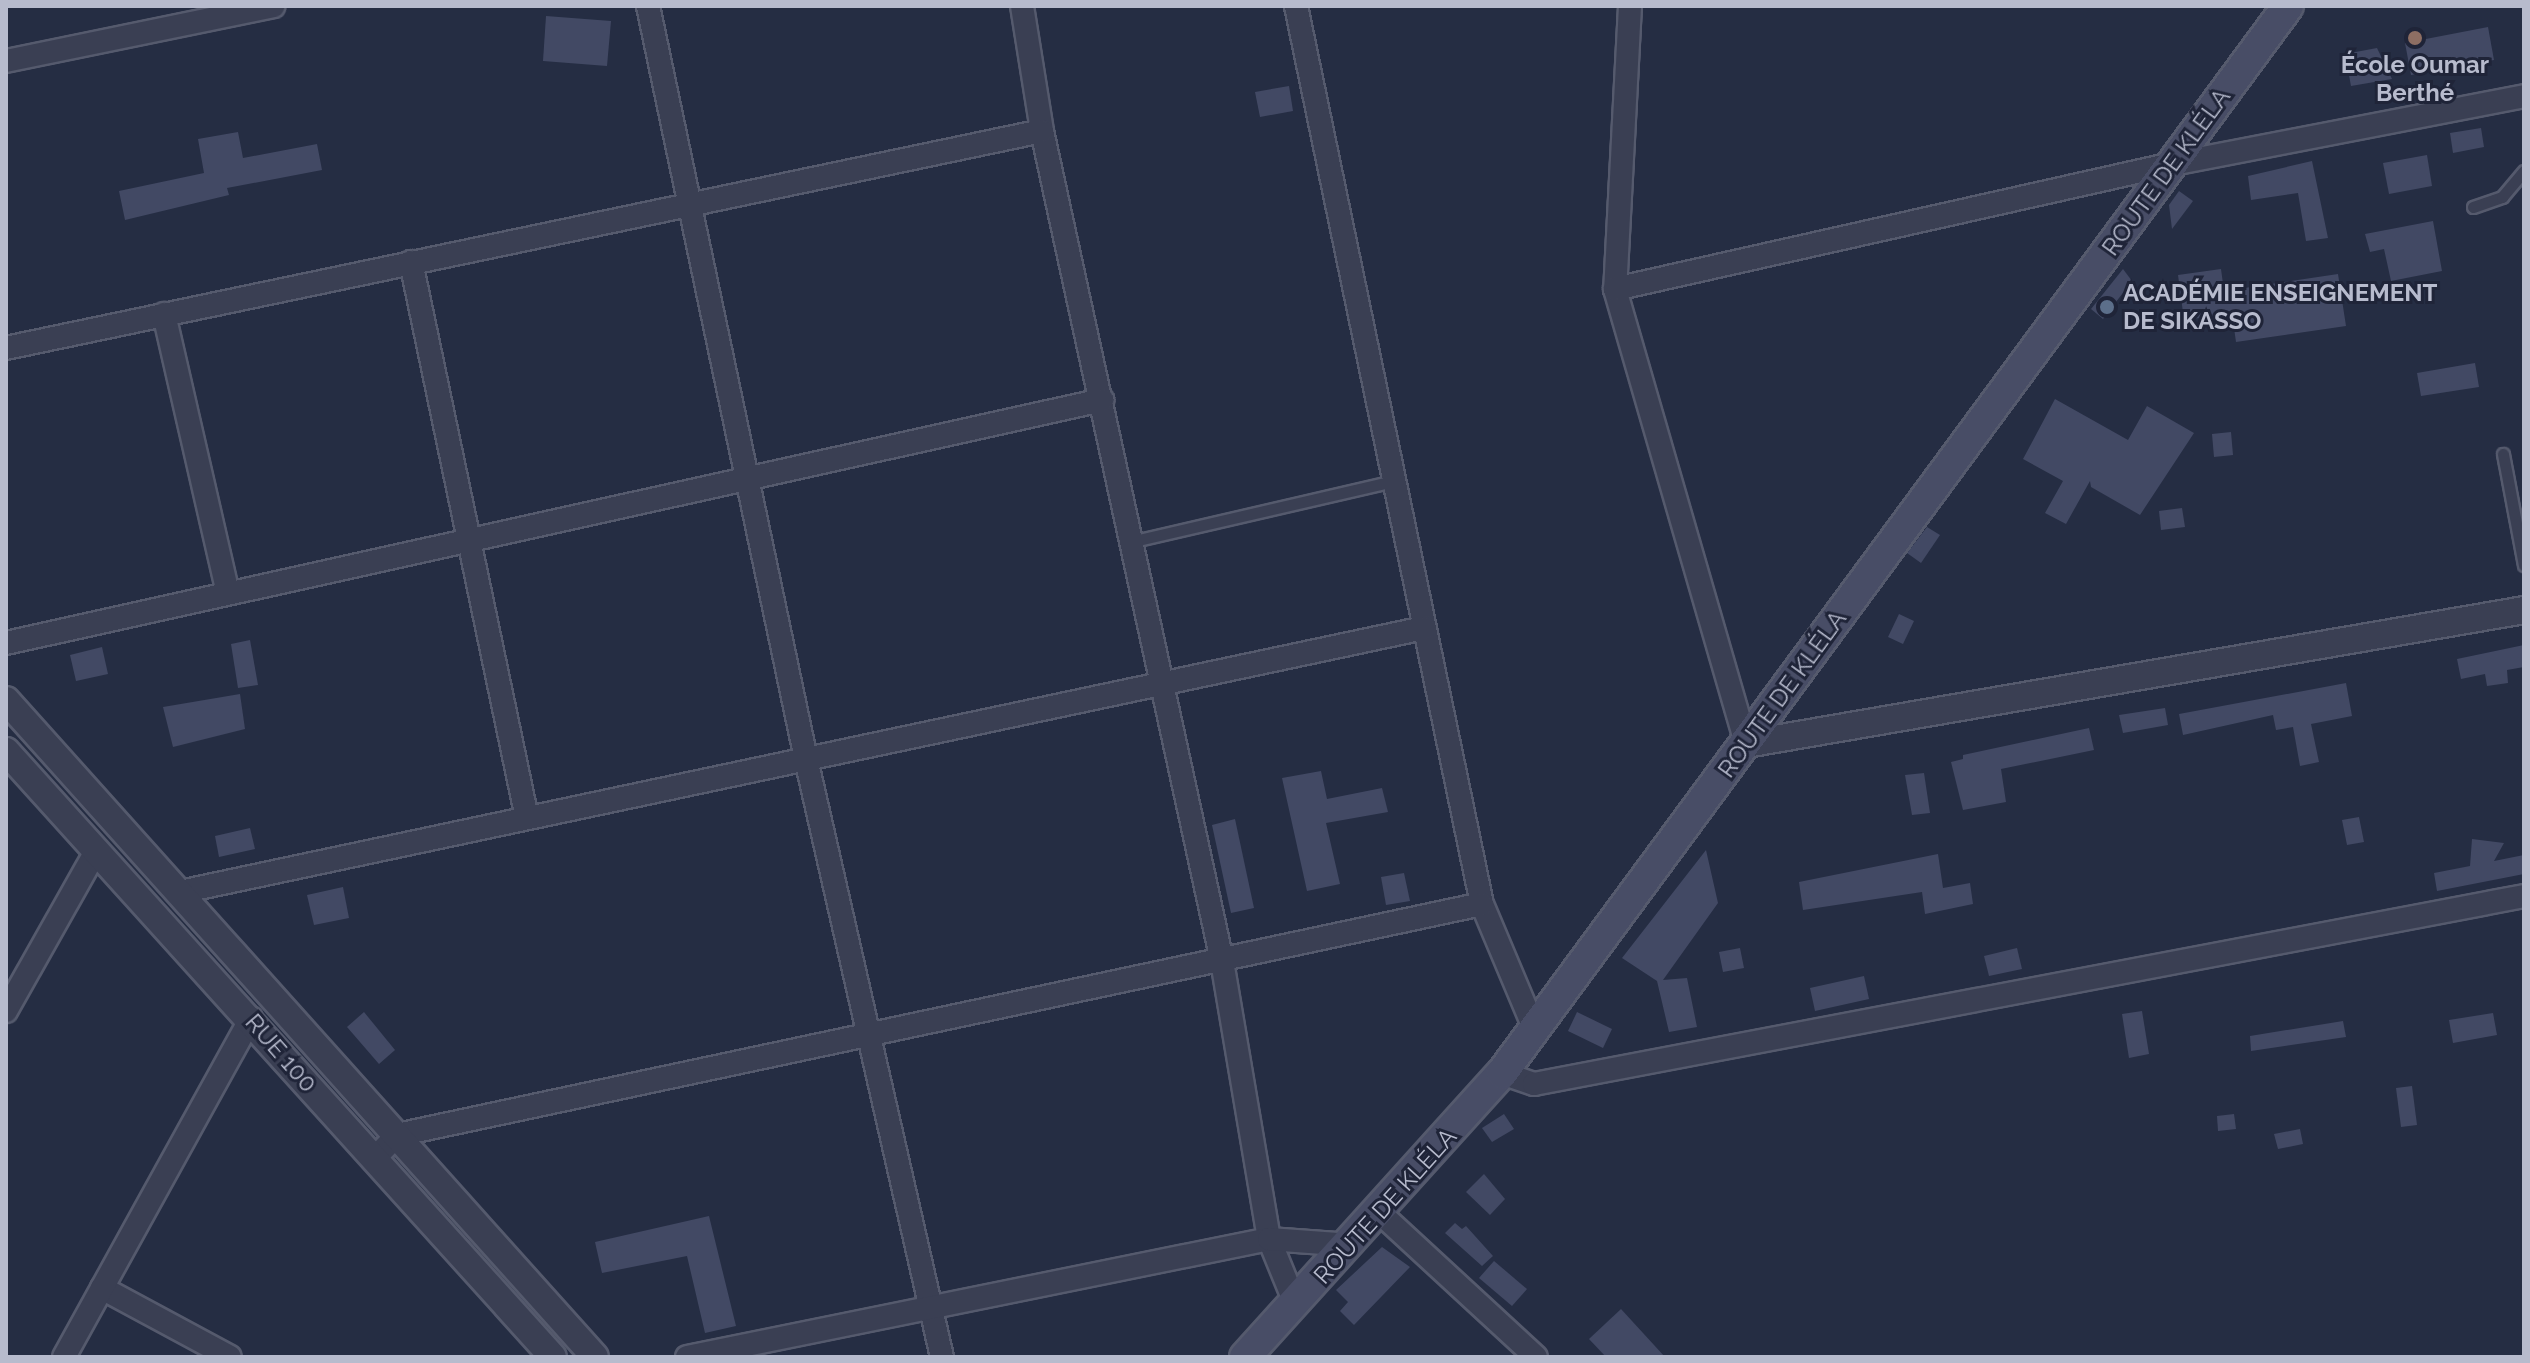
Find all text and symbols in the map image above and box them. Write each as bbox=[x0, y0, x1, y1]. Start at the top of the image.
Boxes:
marker: École Oumar Berthé bbox=[2406, 29, 2424, 47]
place label: École Oumar Berthé bbox=[2341, 51, 2489, 107]
street label: ROUTE DE KLÉLA bbox=[2096, 83, 2236, 261]
place label: ACADÉMIE ENSEIGNEMENT DE SIKASSO bbox=[2123, 279, 2437, 335]
marker: ACADÉMIE ENSEIGNEMENT DE SIKASSO bbox=[2098, 298, 2116, 316]
street label: ROUTE DE KLÉLA bbox=[1712, 605, 1852, 783]
street label: RUE 100 bbox=[239, 1008, 323, 1098]
street label: ROUTE DE KLÉLA bbox=[1308, 1122, 1462, 1290]

